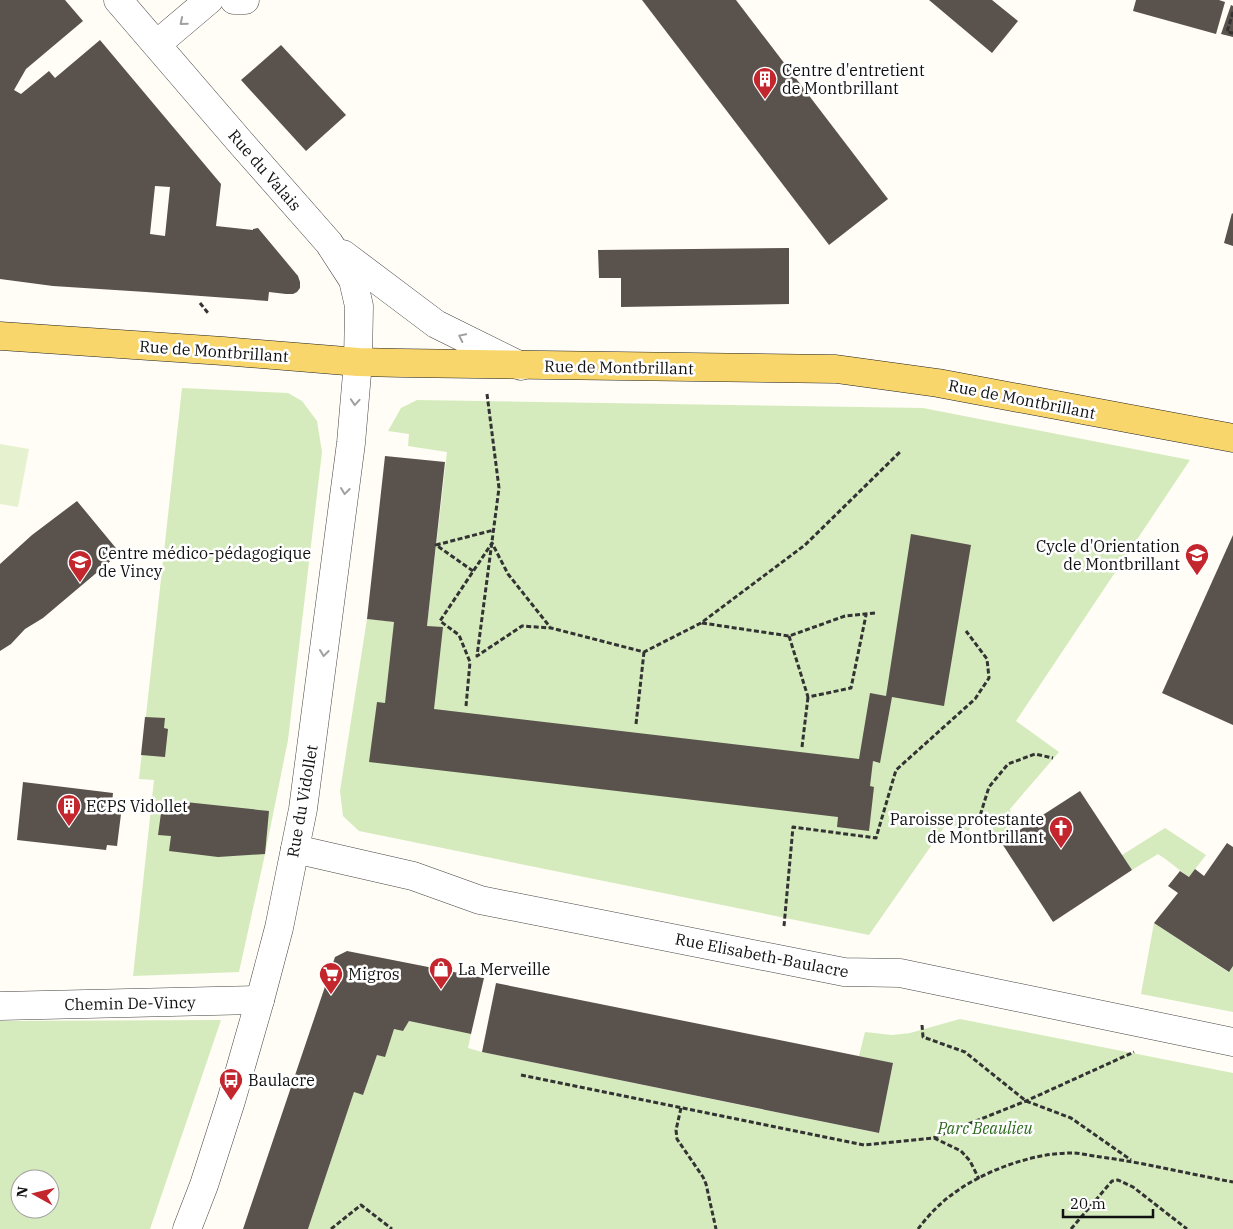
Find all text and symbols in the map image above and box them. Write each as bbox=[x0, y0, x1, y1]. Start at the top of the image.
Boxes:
one-way arrow bbox=[180, 16, 189, 25]
place label: Centre d'entretient de Montbrillant bbox=[782, 60, 925, 98]
building icon: Centre d'entretient de Montbrillant bbox=[752, 66, 778, 100]
street label: Rue du Valais bbox=[224, 125, 306, 215]
one-way arrow bbox=[458, 333, 467, 343]
street label: Rue de Montbrillant bbox=[139, 336, 290, 366]
street label: Rue de Montbrillant bbox=[544, 356, 694, 378]
street label: Rue de Montbrillant bbox=[947, 375, 1098, 423]
one-way arrow bbox=[350, 399, 361, 407]
one-way arrow bbox=[340, 488, 351, 496]
place label: Cycle d'Orientation de Montbrillant bbox=[1036, 536, 1180, 574]
school or university icon: Cycle d'Orientation de Montbrillant bbox=[1184, 542, 1210, 576]
place label: Centre médico-pédagogique de Vincy bbox=[98, 543, 311, 581]
school or university icon: Centre médico-pédagogique de Vincy bbox=[67, 549, 93, 583]
one-way arrow bbox=[319, 649, 330, 657]
street label: Rue du Vidollet bbox=[282, 743, 322, 859]
building icon: ECPS Vidollet bbox=[56, 793, 82, 827]
place label: ECPS Vidollet bbox=[86, 796, 188, 816]
place label: Paroisse protestante de Montbrillant bbox=[890, 809, 1044, 847]
church icon: Paroisse protestante de Montbrillant bbox=[1048, 815, 1074, 849]
street label: Rue Elisabeth-Baulacre bbox=[674, 928, 850, 982]
shop icon: La Merveille bbox=[428, 956, 454, 990]
place label: La Merveille bbox=[458, 959, 550, 979]
supermarket icon: Migros bbox=[318, 961, 344, 995]
place label: Migros bbox=[348, 964, 400, 984]
street label: Chemin De-Vincy bbox=[64, 992, 196, 1014]
bus stop icon: Baulacre bbox=[218, 1067, 244, 1101]
place label: Baulacre bbox=[248, 1070, 315, 1090]
park label: Parc Beaulieu bbox=[936, 1118, 1033, 1138]
north arrow bbox=[10, 1169, 60, 1219]
text: N bbox=[12, 1185, 32, 1199]
scale bar bbox=[1063, 1186, 1153, 1218]
text: 20 m bbox=[1070, 1194, 1106, 1213]

